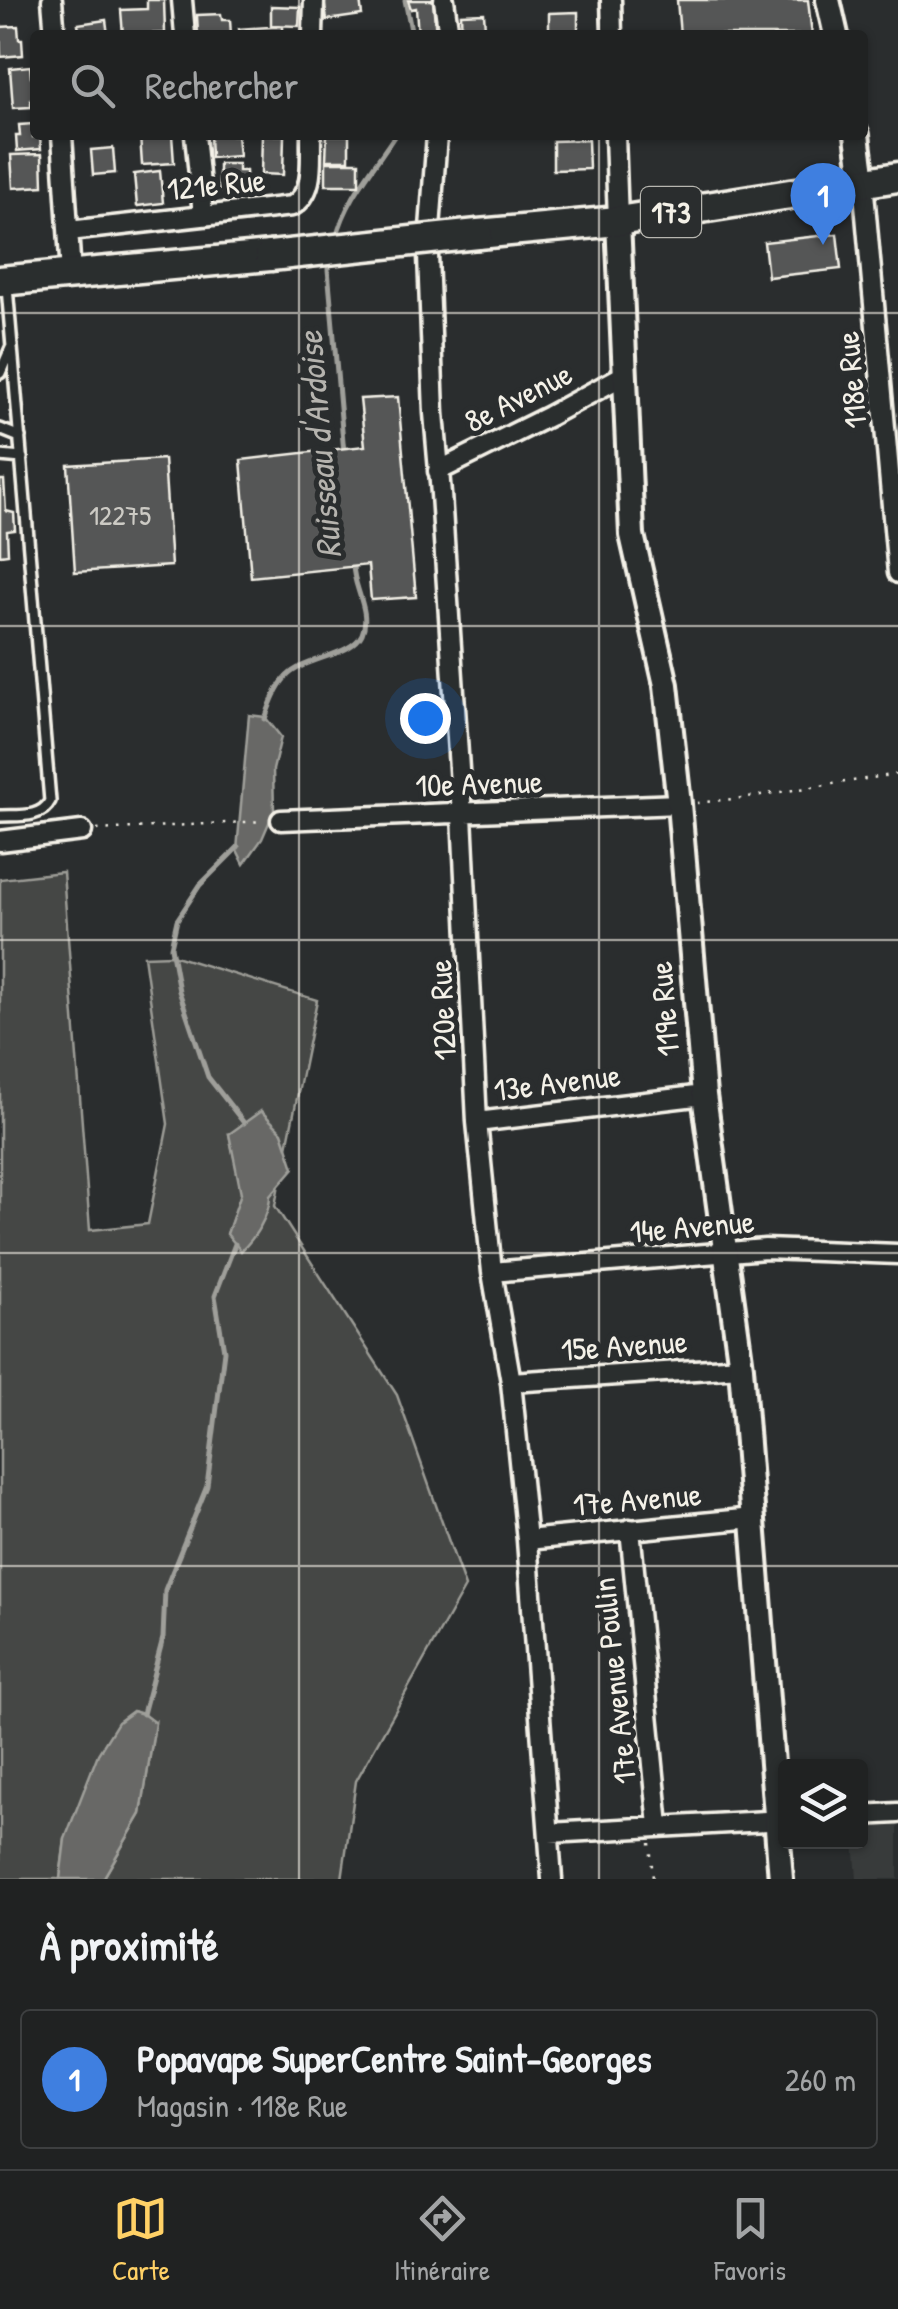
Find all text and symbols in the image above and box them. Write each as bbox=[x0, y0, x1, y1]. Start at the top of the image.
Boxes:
search box bbox=[30, 30, 868, 140]
icon: search bbox=[65, 58, 120, 113]
text: Rechercher bbox=[145, 59, 298, 111]
street label: 121e Rue bbox=[165, 157, 267, 211]
pin: 1 bbox=[790, 162, 856, 245]
road number: 173 bbox=[641, 187, 701, 237]
water label: Ruisseau d'Ardoise bbox=[286, 328, 352, 560]
street label: 118e Rue bbox=[825, 329, 877, 430]
street label: 8e Avenue bbox=[457, 352, 579, 442]
house number: 12275 bbox=[89, 496, 151, 534]
your location bbox=[400, 693, 451, 744]
street label: 10e Avenue bbox=[415, 759, 544, 807]
street label: 120e Rue bbox=[418, 958, 466, 1062]
street label: 119e Rue bbox=[638, 959, 690, 1058]
street label: 13e Avenue bbox=[491, 1053, 623, 1111]
street label: 14e Avenue bbox=[628, 1199, 756, 1253]
street label: 15e Avenue bbox=[559, 1319, 689, 1371]
street label: 17e Avenue bbox=[571, 1472, 703, 1526]
street label: 17e Avenue Poulin bbox=[582, 1576, 646, 1786]
map controls bbox=[778, 1759, 868, 1849]
button: layers bbox=[778, 1759, 868, 1849]
text: À proximité bbox=[40, 1916, 219, 1973]
text: Popavape SuperCentre Saint-Georges bbox=[137, 2032, 652, 2084]
text: 1 bbox=[69, 2058, 80, 2101]
text: 260 m bbox=[785, 2058, 856, 2101]
text: Magasin · 118e Rue bbox=[137, 2084, 348, 2127]
tab: Carte bbox=[112, 2191, 170, 2289]
tab: Itinéraire bbox=[394, 2191, 490, 2289]
tab: Favoris bbox=[714, 2191, 786, 2289]

